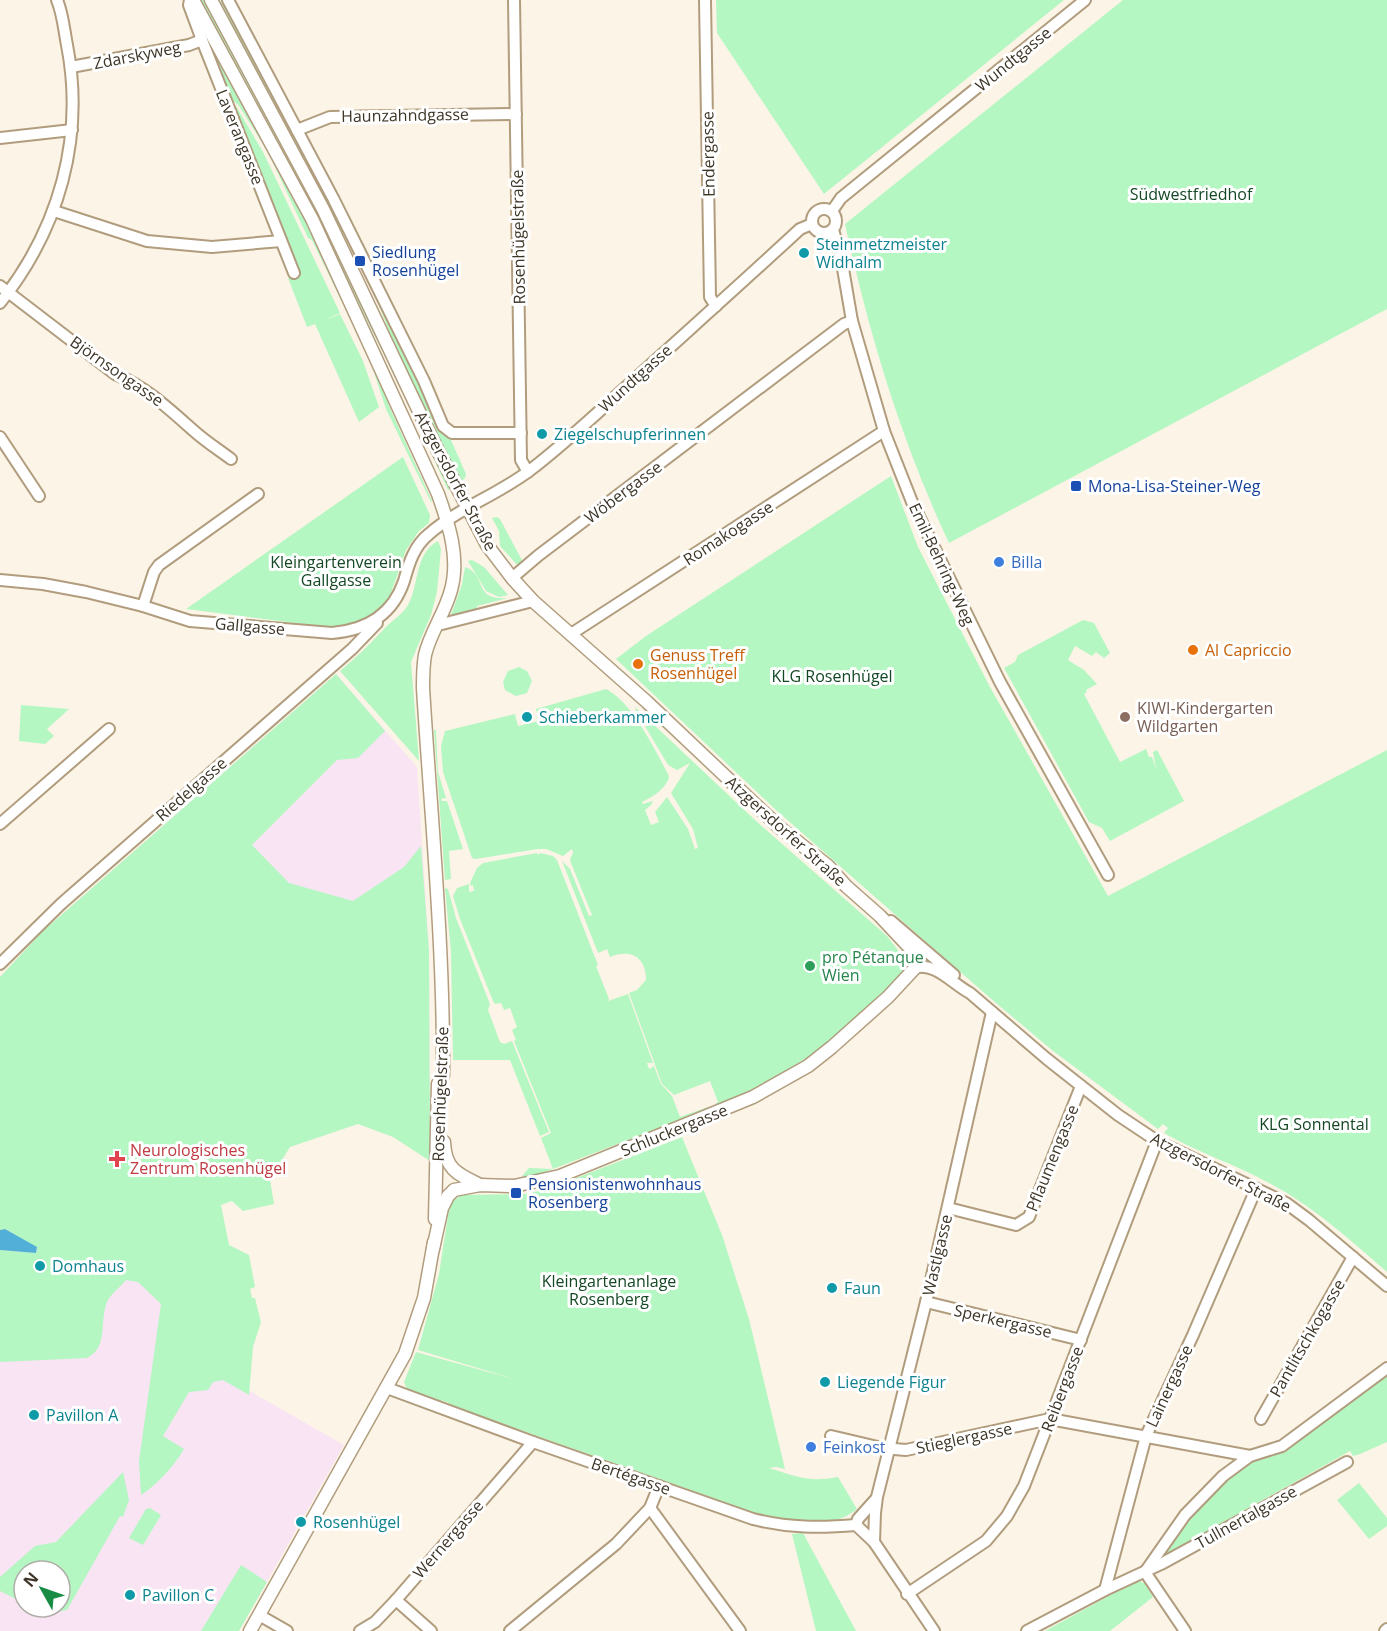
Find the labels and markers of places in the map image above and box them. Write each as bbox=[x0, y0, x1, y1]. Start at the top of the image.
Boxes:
place label: Steinmetzmeister Widhalm bbox=[816, 233, 947, 273]
place label: Siedlung Rosenhügel bbox=[372, 241, 459, 281]
marker: Steinmetzmeister Widhalm bbox=[797, 246, 811, 260]
marker: Siedlung Rosenhügel bbox=[353, 254, 367, 268]
place label: Ziegelschupferinnen bbox=[554, 423, 706, 445]
marker: Ziegelschupferinnen bbox=[535, 427, 549, 441]
place label: Mona-Lisa-Steiner-Weg bbox=[1088, 475, 1261, 497]
marker: Mona-Lisa-Steiner-Weg bbox=[1069, 479, 1083, 493]
place label: Billa bbox=[1011, 551, 1042, 573]
marker: Billa bbox=[992, 555, 1006, 569]
place label: Al Capriccio bbox=[1205, 639, 1292, 661]
marker: Al Capriccio bbox=[1186, 643, 1200, 657]
place label: Genuss Treff Rosenhügel bbox=[650, 644, 746, 684]
marker: Genuss Treff Rosenhügel bbox=[631, 657, 645, 671]
place label: KIWI-Kindergarten Wildgarten bbox=[1137, 697, 1273, 737]
place label: Schieberkammer bbox=[539, 706, 666, 728]
marker: Schieberkammer bbox=[520, 710, 534, 724]
marker: KIWI-Kindergarten Wildgarten bbox=[1118, 710, 1132, 724]
place label: pro Pétanque Wien bbox=[822, 946, 924, 986]
marker: pro Pétanque Wien bbox=[803, 959, 817, 973]
place label: Neurologisches Zentrum Rosenhügel bbox=[130, 1139, 286, 1179]
marker: Neurologisches Zentrum Rosenhügel bbox=[108, 1150, 126, 1168]
place label: Pensionistenwohnhaus Rosenberg bbox=[528, 1173, 701, 1213]
marker: Pensionistenwohnhaus Rosenberg bbox=[509, 1186, 523, 1200]
place label: Domhaus bbox=[52, 1255, 124, 1277]
marker: Domhaus bbox=[33, 1259, 47, 1273]
place label: Faun bbox=[844, 1277, 881, 1299]
marker: Faun bbox=[825, 1281, 839, 1295]
place label: Liegende Figur bbox=[837, 1371, 947, 1393]
marker: Liegende Figur bbox=[818, 1375, 832, 1389]
place label: Pavillon A bbox=[46, 1404, 119, 1426]
marker: Pavillon A bbox=[27, 1408, 41, 1422]
place label: Feinkost bbox=[823, 1436, 886, 1458]
marker: Feinkost bbox=[804, 1440, 818, 1454]
place label: Rosenhügel bbox=[313, 1511, 400, 1533]
marker: Rosenhügel bbox=[294, 1515, 308, 1529]
place label: Pavillon C bbox=[142, 1584, 214, 1606]
marker: Pavillon C bbox=[123, 1588, 137, 1602]

